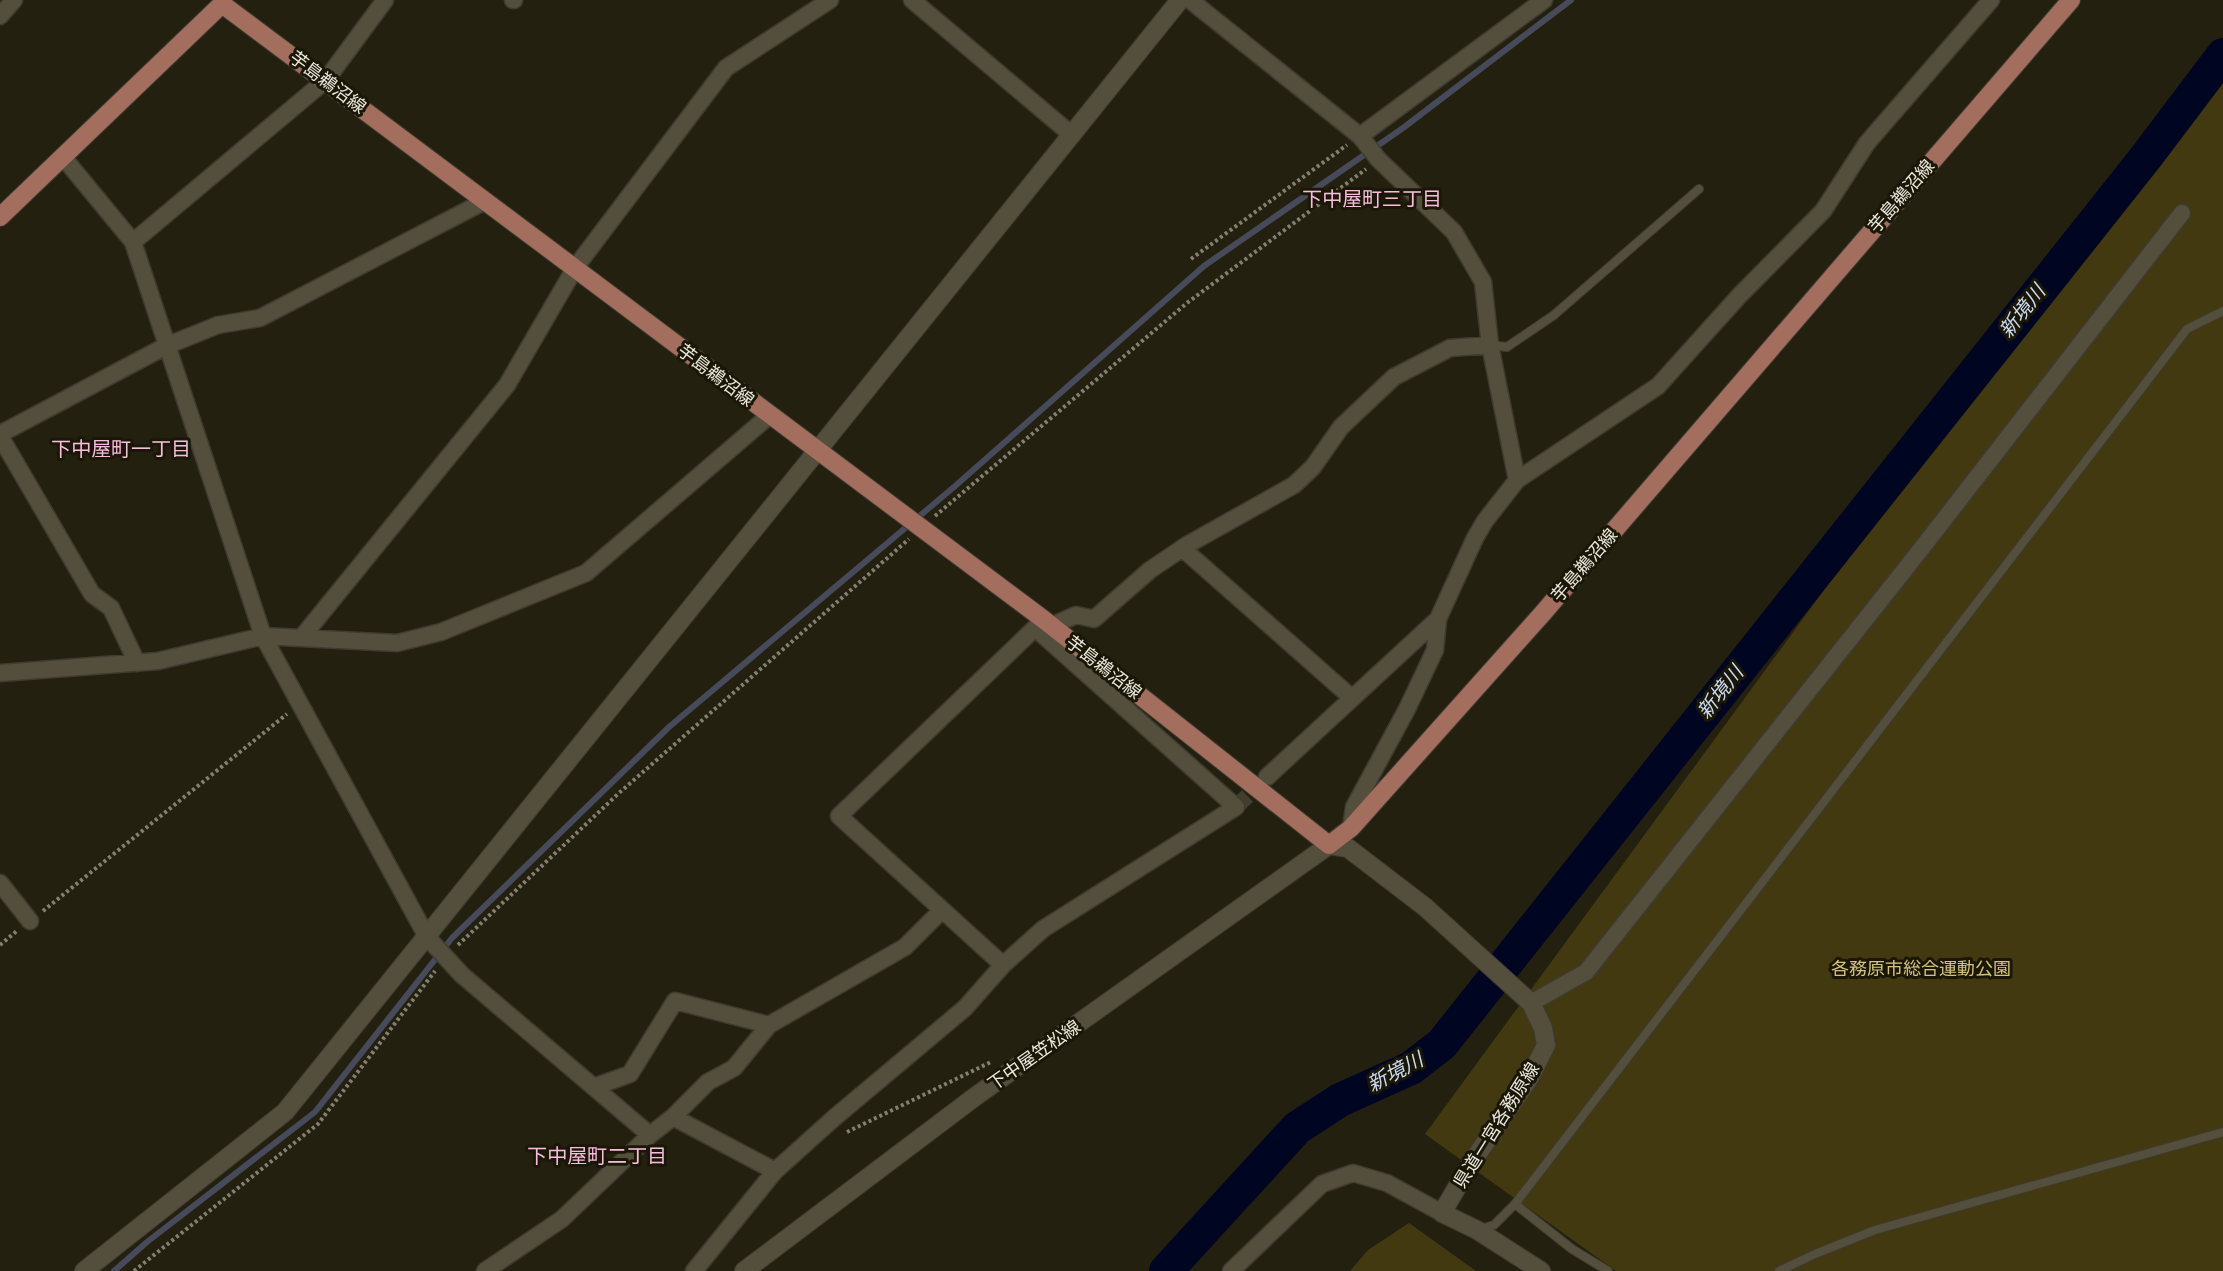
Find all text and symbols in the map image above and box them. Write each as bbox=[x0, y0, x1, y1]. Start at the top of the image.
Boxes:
street label: 芋島鵜沼線 bbox=[285, 45, 371, 119]
street label: 芋島鵜沼線 bbox=[1862, 154, 1940, 238]
district label: 下中屋町三丁目 bbox=[1302, 185, 1442, 213]
water label: 新境川 bbox=[1992, 277, 2053, 343]
street label: 芋島鵜沼線 bbox=[673, 338, 759, 412]
district label: 下中屋町一丁目 bbox=[51, 435, 191, 463]
street label: 芋島鵜沼線 bbox=[1545, 523, 1623, 607]
street label: 芋島鵜沼線 bbox=[1061, 629, 1147, 705]
water label: 新境川 bbox=[1690, 658, 1751, 724]
park label: 各務原市総合運動公園 bbox=[1831, 956, 2011, 981]
street label: 下中屋笠松線 bbox=[983, 1014, 1085, 1096]
water label: 新境川 bbox=[1362, 1045, 1430, 1098]
street label: 県道一宮各務原線 bbox=[1447, 1057, 1545, 1193]
district label: 下中屋町二丁目 bbox=[527, 1142, 667, 1170]

